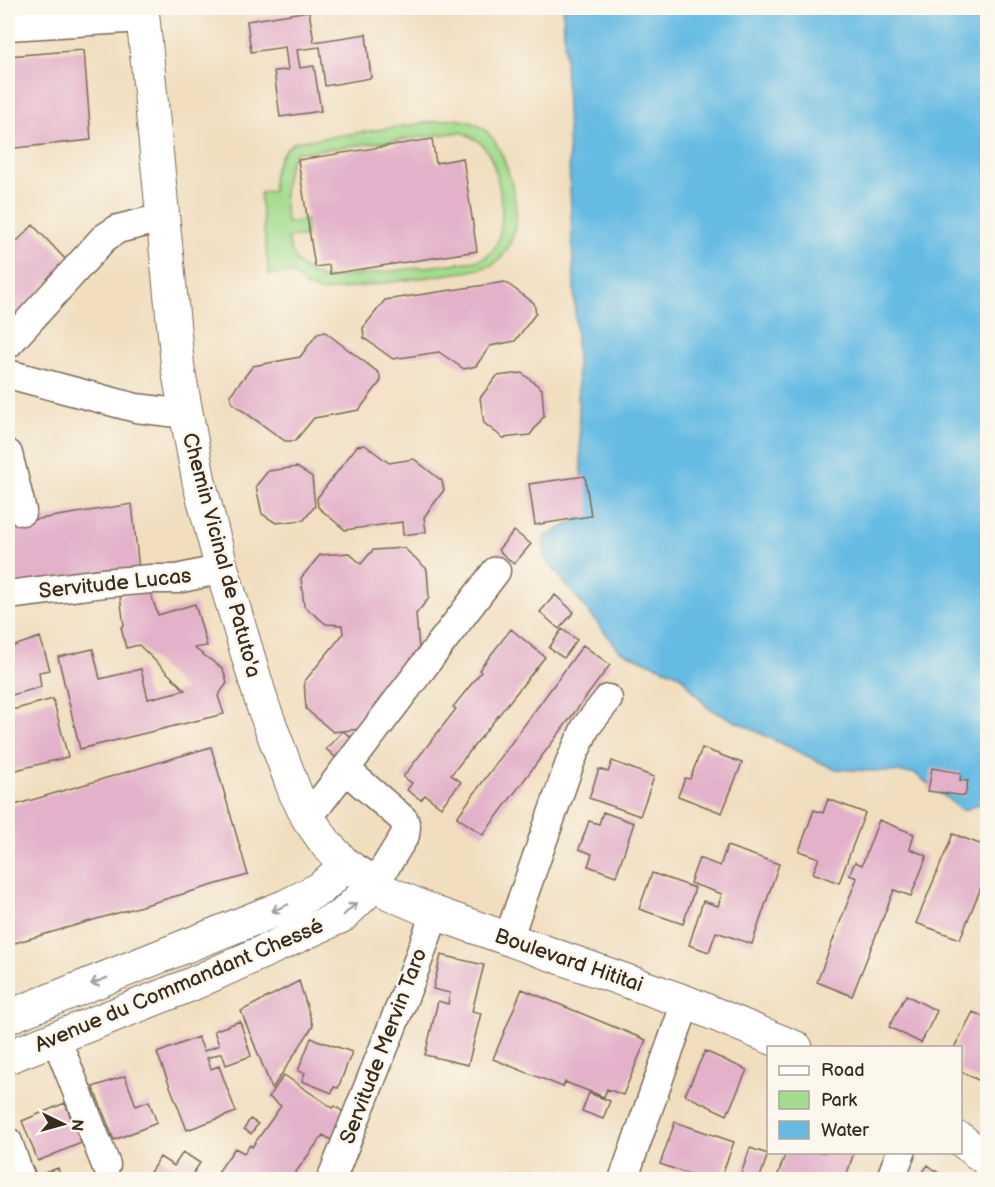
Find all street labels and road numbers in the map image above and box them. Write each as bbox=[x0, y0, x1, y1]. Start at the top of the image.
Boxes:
street label: Chemin Vicinal de Patuto'a bbox=[177, 430, 266, 680]
street label: Servitude Lucas bbox=[38, 563, 193, 604]
street label: Avenue du Commandant Chessé bbox=[31, 913, 328, 1058]
street label: Boulevard Hititai bbox=[491, 923, 646, 998]
street label: Servitude Mervin Taro bbox=[335, 945, 432, 1147]

